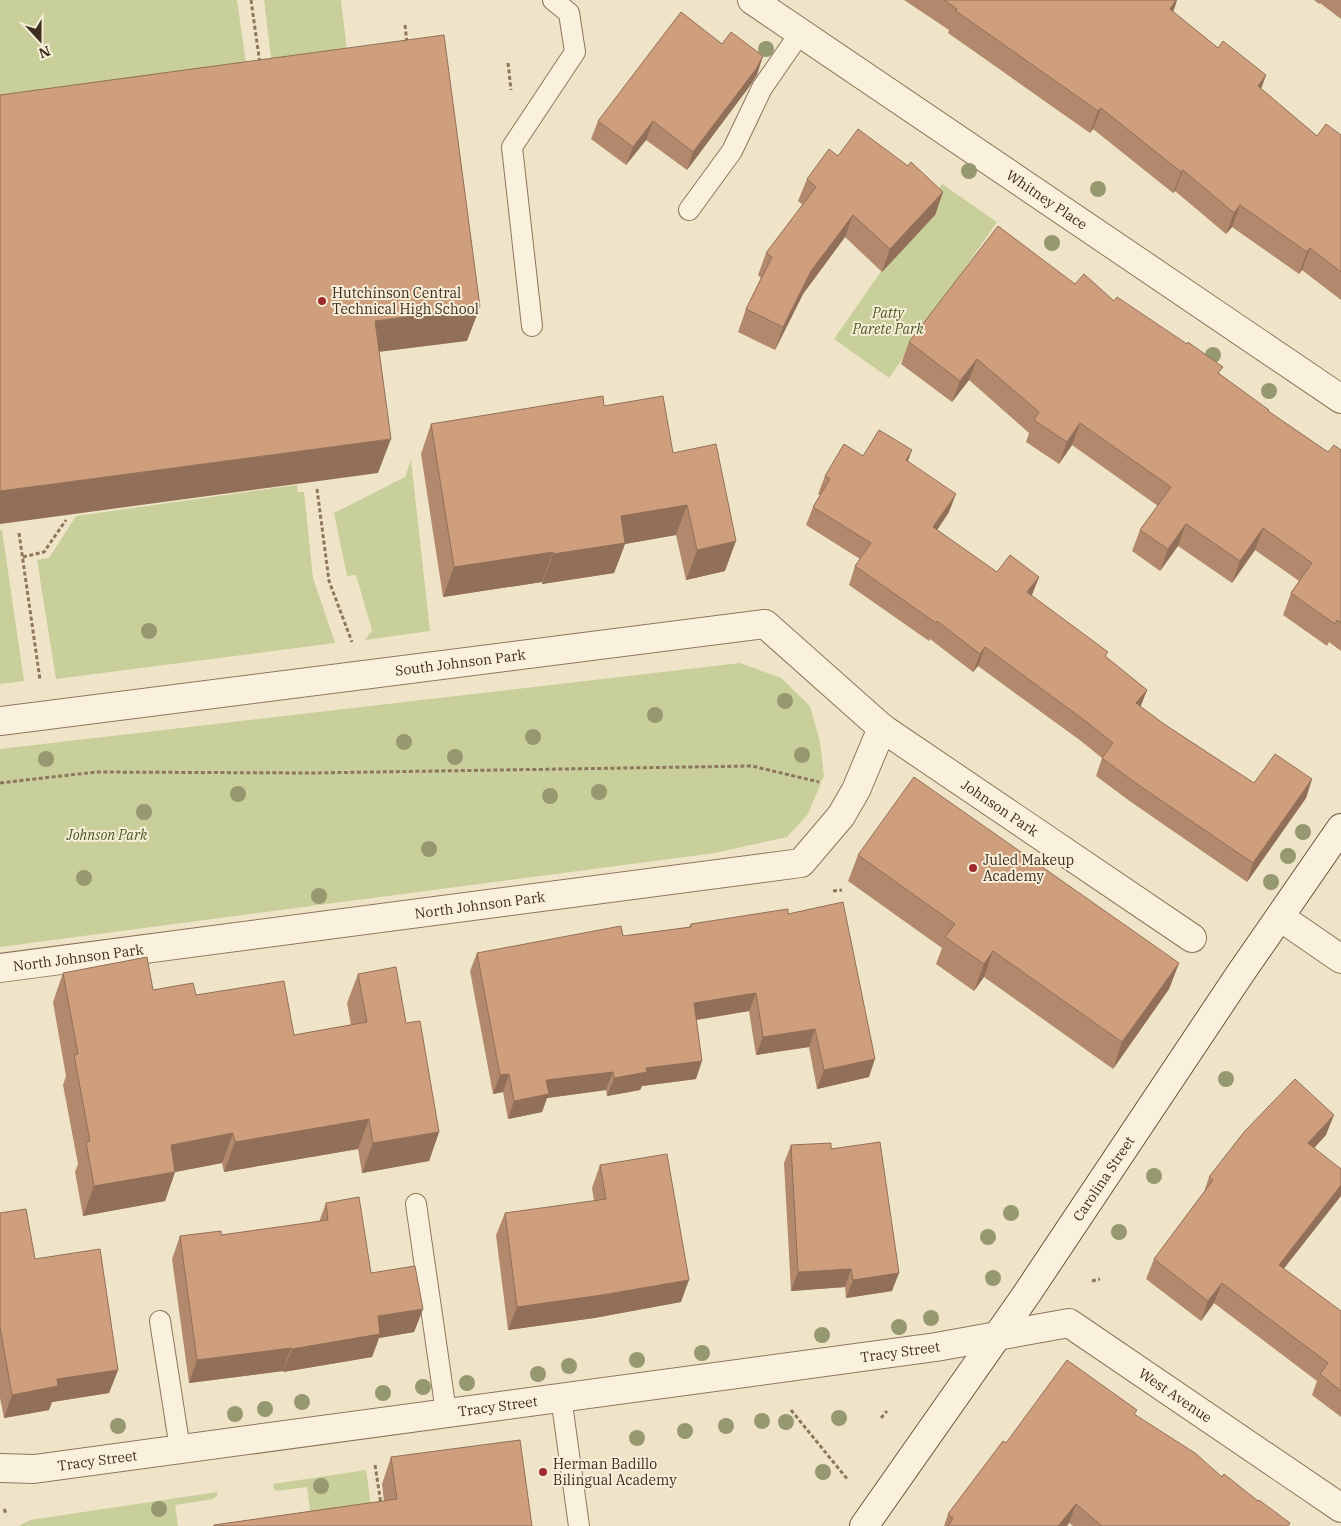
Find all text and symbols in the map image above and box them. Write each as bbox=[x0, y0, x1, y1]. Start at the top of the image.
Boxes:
north arrow bbox=[15, 15, 65, 65]
text: N bbox=[36, 42, 53, 63]
street label: Whitney Place bbox=[1003, 166, 1091, 233]
place label: Hutchinson Central Technical High School bbox=[332, 284, 479, 318]
marker: Hutchinson Central Technical High School bbox=[316, 295, 328, 307]
park label: Patty Parete Park bbox=[851, 304, 924, 338]
street label: South Johnson Park bbox=[394, 645, 527, 680]
street label: Johnson Park bbox=[958, 775, 1043, 841]
park label: Johnson Park bbox=[66, 826, 148, 844]
place label: Juled Makeup Academy bbox=[983, 851, 1074, 885]
marker: Juled Makeup Academy bbox=[967, 862, 979, 874]
street label: North Johnson Park bbox=[414, 888, 547, 923]
street label: North Johnson Park bbox=[12, 940, 145, 975]
street label: Carolina Street bbox=[1069, 1133, 1138, 1225]
street label: Tracy Street bbox=[859, 1337, 941, 1366]
street label: West Avenue bbox=[1135, 1364, 1215, 1427]
street label: Tracy Street bbox=[457, 1392, 539, 1421]
street label: Tracy Street bbox=[57, 1446, 138, 1475]
place label: Herman Badillo Bilingual Academy bbox=[553, 1455, 677, 1489]
marker: Herman Badillo Bilingual Academy bbox=[537, 1466, 549, 1478]

